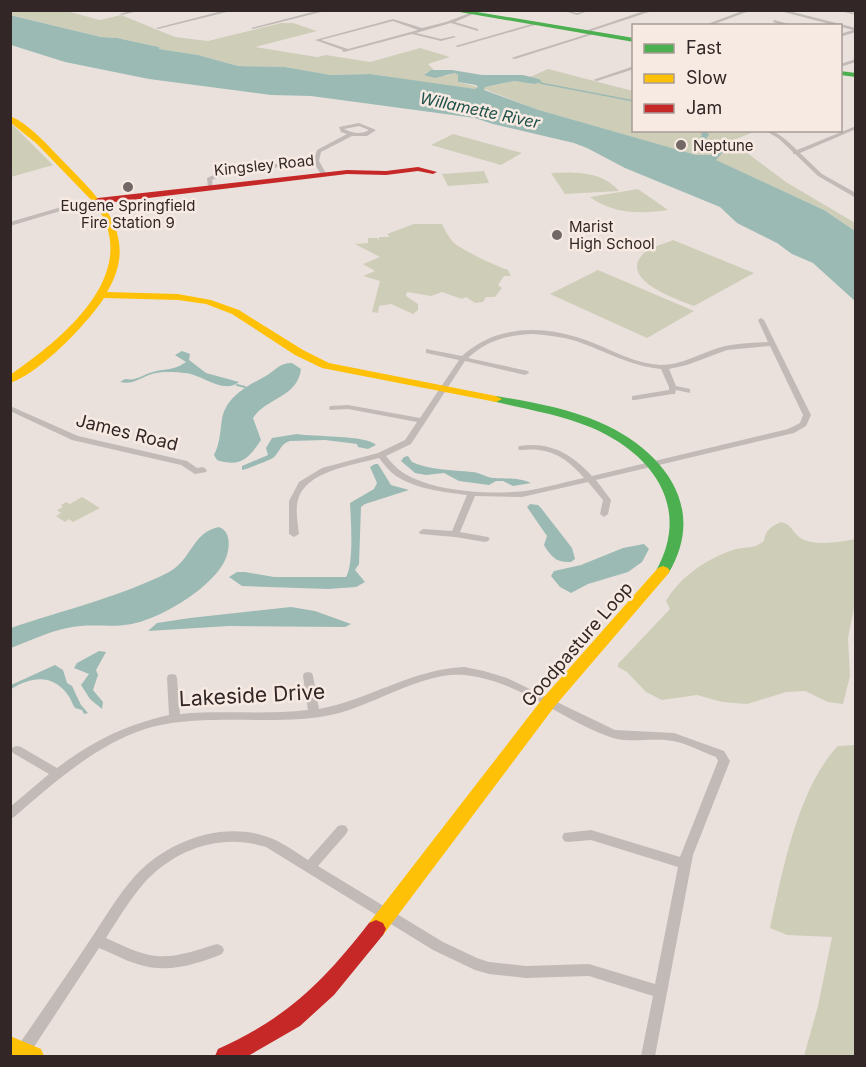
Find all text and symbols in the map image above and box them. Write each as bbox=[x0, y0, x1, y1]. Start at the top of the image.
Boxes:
legend bbox=[632, 24, 842, 132]
text: Fast bbox=[686, 37, 722, 58]
text: Slow bbox=[686, 67, 727, 88]
water label: Willamette River bbox=[418, 88, 543, 133]
text: Jam bbox=[686, 97, 722, 118]
place label: Neptune bbox=[693, 136, 754, 155]
marker: Neptune bbox=[674, 138, 688, 152]
street label: Kingsley Road bbox=[213, 150, 315, 180]
marker: Eugene Springfield Fire Station 9 bbox=[121, 180, 135, 194]
place label: Eugene Springfield Fire Station 9 bbox=[61, 196, 195, 232]
place label: Marist High School bbox=[569, 217, 655, 253]
marker: Marist High School bbox=[550, 228, 564, 242]
street label: James Road bbox=[74, 409, 180, 455]
street label: Goodpasture Loop bbox=[517, 577, 637, 711]
street label: Lakeside Drive bbox=[178, 679, 326, 711]

